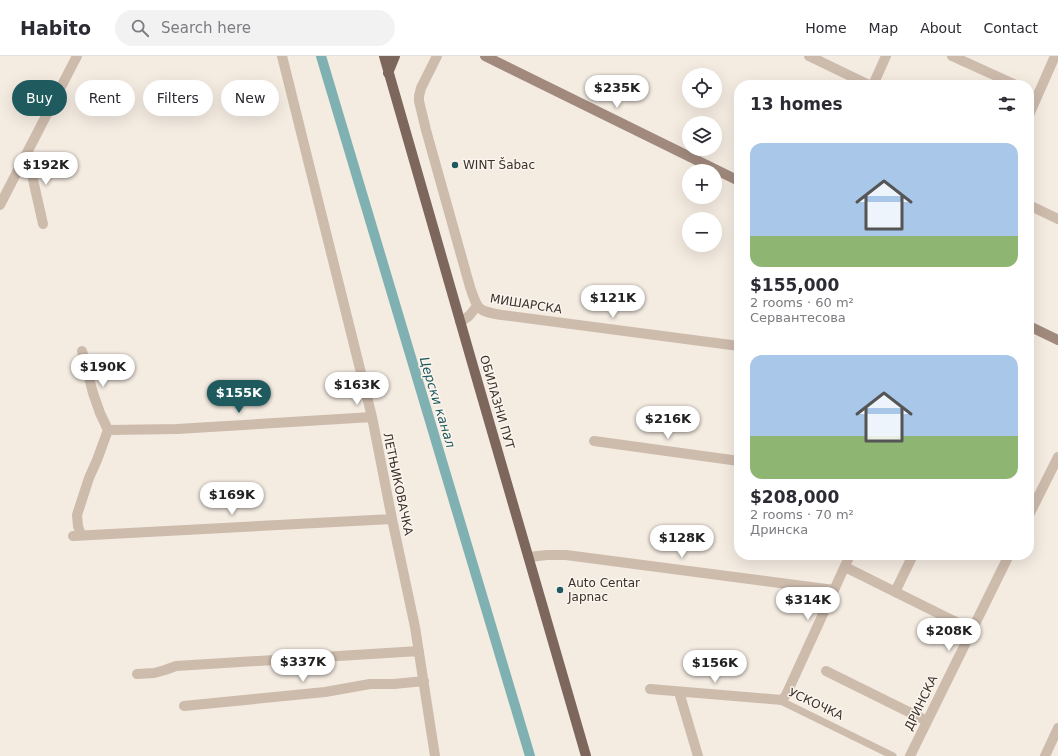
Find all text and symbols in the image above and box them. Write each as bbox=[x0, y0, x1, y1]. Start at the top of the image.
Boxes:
search box bbox=[115, 10, 395, 46]
text: Habito bbox=[20, 17, 91, 39]
icon: search bbox=[129, 17, 151, 39]
text: Search here bbox=[161, 19, 251, 37]
text: Home bbox=[805, 20, 847, 36]
text: Map bbox=[869, 20, 898, 36]
text: About bbox=[920, 20, 962, 36]
text: Contact bbox=[984, 20, 1038, 36]
map controls bbox=[682, 68, 722, 252]
button: locate bbox=[682, 68, 722, 108]
pin: $235K bbox=[589, 75, 645, 109]
chip: Buy bbox=[12, 80, 67, 116]
chip: Rent bbox=[75, 80, 135, 116]
chip: Filters bbox=[143, 80, 213, 116]
chip: New bbox=[221, 80, 279, 116]
text: $235K bbox=[594, 80, 640, 95]
icon: filters bbox=[996, 93, 1018, 115]
text: 13 homes bbox=[750, 94, 843, 114]
button: layers bbox=[682, 116, 722, 156]
pin: $192K bbox=[18, 152, 74, 186]
text: $192K bbox=[23, 157, 69, 172]
place label: WINT Šabac bbox=[463, 157, 535, 172]
marker: WINT Šabac bbox=[450, 160, 460, 170]
button: + bbox=[682, 164, 722, 204]
icon: home bbox=[848, 169, 920, 241]
button: − bbox=[682, 212, 722, 252]
text: $155,000 bbox=[750, 275, 839, 295]
pin: $121K bbox=[585, 285, 641, 319]
text: $121K bbox=[590, 290, 636, 305]
street label: МИШАРСКА bbox=[489, 291, 564, 317]
text: 2 rooms · 60 m² bbox=[750, 295, 854, 310]
text: Сервантесова bbox=[750, 310, 846, 325]
street label: ОБИЛАЗНИ ПУТ bbox=[477, 353, 517, 451]
pin: $190K bbox=[75, 354, 131, 388]
water label: Церски канал bbox=[417, 355, 459, 450]
text: $190K bbox=[80, 359, 126, 374]
pin: $163K bbox=[329, 372, 385, 406]
text: $163K bbox=[334, 377, 380, 392]
pin: $155K bbox=[211, 380, 267, 414]
icon: home bbox=[848, 381, 920, 453]
text: $155K bbox=[216, 385, 262, 400]
pin: $216K bbox=[640, 406, 696, 440]
text: $216K bbox=[645, 411, 691, 426]
street label: ЛЕТЊИКОВАЧКА bbox=[380, 431, 416, 537]
pin: $169K bbox=[204, 482, 260, 516]
text: $169K bbox=[209, 487, 255, 502]
text: $208,000 bbox=[750, 487, 839, 507]
text: 2 rooms · 70 m² bbox=[750, 507, 854, 522]
text: Дринска bbox=[750, 522, 808, 537]
pin: $128K bbox=[654, 525, 710, 559]
text: $128K bbox=[659, 530, 705, 545]
place label: Auto Centar Japnac bbox=[567, 576, 640, 604]
marker: Auto Centar Japnac bbox=[555, 585, 565, 595]
pin: $314K bbox=[780, 587, 836, 621]
text: $314K bbox=[785, 592, 831, 607]
pin: $208K bbox=[921, 618, 977, 652]
text: $208K bbox=[926, 623, 972, 638]
pin: $337K bbox=[275, 649, 331, 683]
pin: $156K bbox=[687, 650, 743, 684]
text: $337K bbox=[280, 654, 326, 669]
text: $156K bbox=[692, 655, 738, 670]
street label: ДРИНСКА bbox=[902, 672, 941, 733]
street label: УСКОЧКА bbox=[786, 685, 846, 723]

